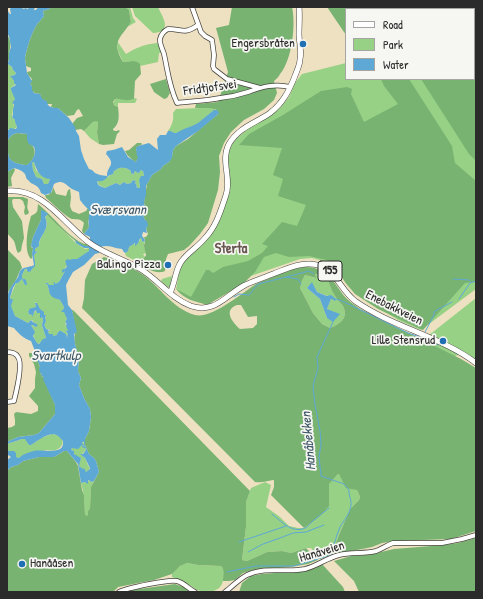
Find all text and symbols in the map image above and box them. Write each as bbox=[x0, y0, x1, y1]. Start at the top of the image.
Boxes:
legend bbox=[345, 8, 475, 80]
text: Road bbox=[383, 16, 403, 33]
place label: Engersbråten bbox=[231, 36, 295, 52]
text: Park bbox=[383, 36, 403, 53]
marker: Engersbråten bbox=[298, 39, 308, 49]
text: Water bbox=[383, 56, 409, 73]
street label: Fridtjofsvei bbox=[182, 77, 238, 99]
water label: Sværsvann bbox=[90, 202, 146, 218]
district label: Sterta bbox=[215, 241, 247, 257]
place label: Balingo Pizza bbox=[97, 257, 160, 273]
marker: Balingo Pizza bbox=[163, 260, 173, 270]
road number: 155 bbox=[318, 261, 342, 281]
street label: Enebakkveien bbox=[363, 287, 425, 329]
place label: Lille Stensrud bbox=[372, 333, 435, 349]
marker: Lille Stensrud bbox=[438, 336, 448, 346]
water label: Svartkulp bbox=[32, 348, 80, 364]
water label: Hanåbekken bbox=[298, 411, 320, 471]
street label: Hanåveien bbox=[297, 538, 347, 566]
place label: Hanååsen bbox=[30, 556, 73, 572]
marker: Hanååsen bbox=[17, 559, 27, 569]

